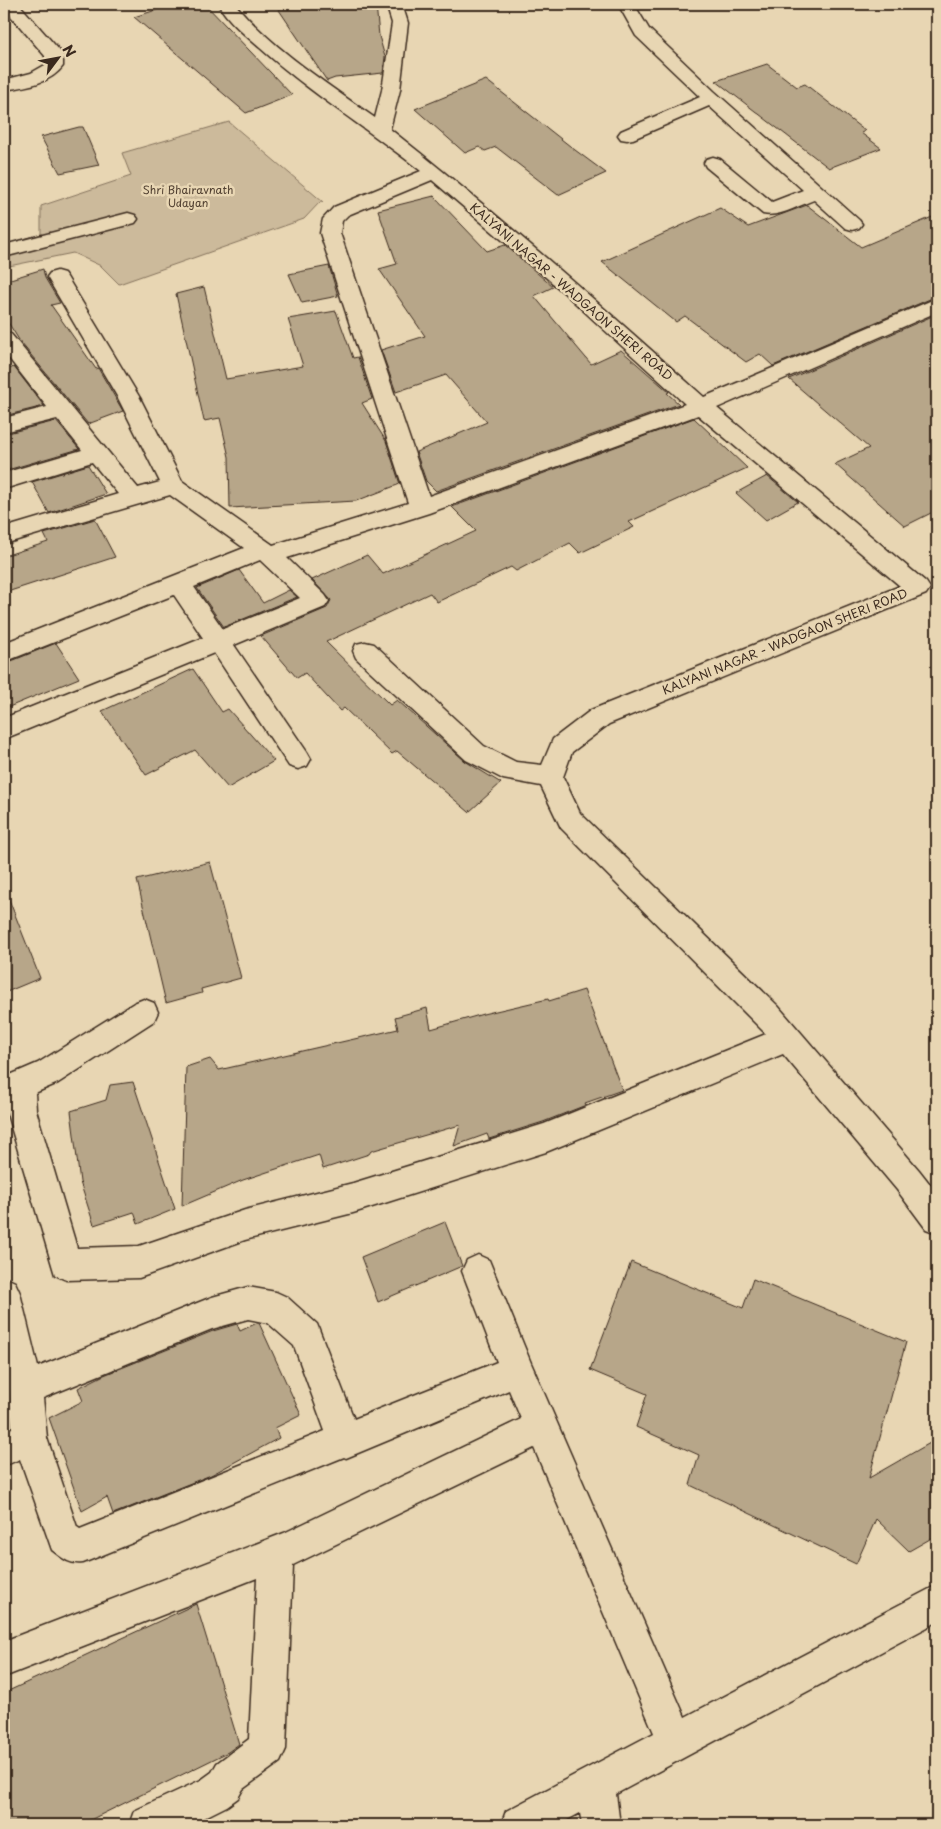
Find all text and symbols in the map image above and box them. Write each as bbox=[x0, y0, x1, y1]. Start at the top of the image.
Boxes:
north arrow bbox=[32, 32, 82, 82]
text: N bbox=[58, 41, 81, 61]
park label: Shri Bhairavnath Udayan bbox=[143, 181, 233, 211]
street label: KALYANI NAGAR - WADGAON SHERI ROAD bbox=[466, 198, 677, 384]
street label: KALYANI NAGAR - WADGAON SHERI ROAD bbox=[659, 583, 910, 699]

